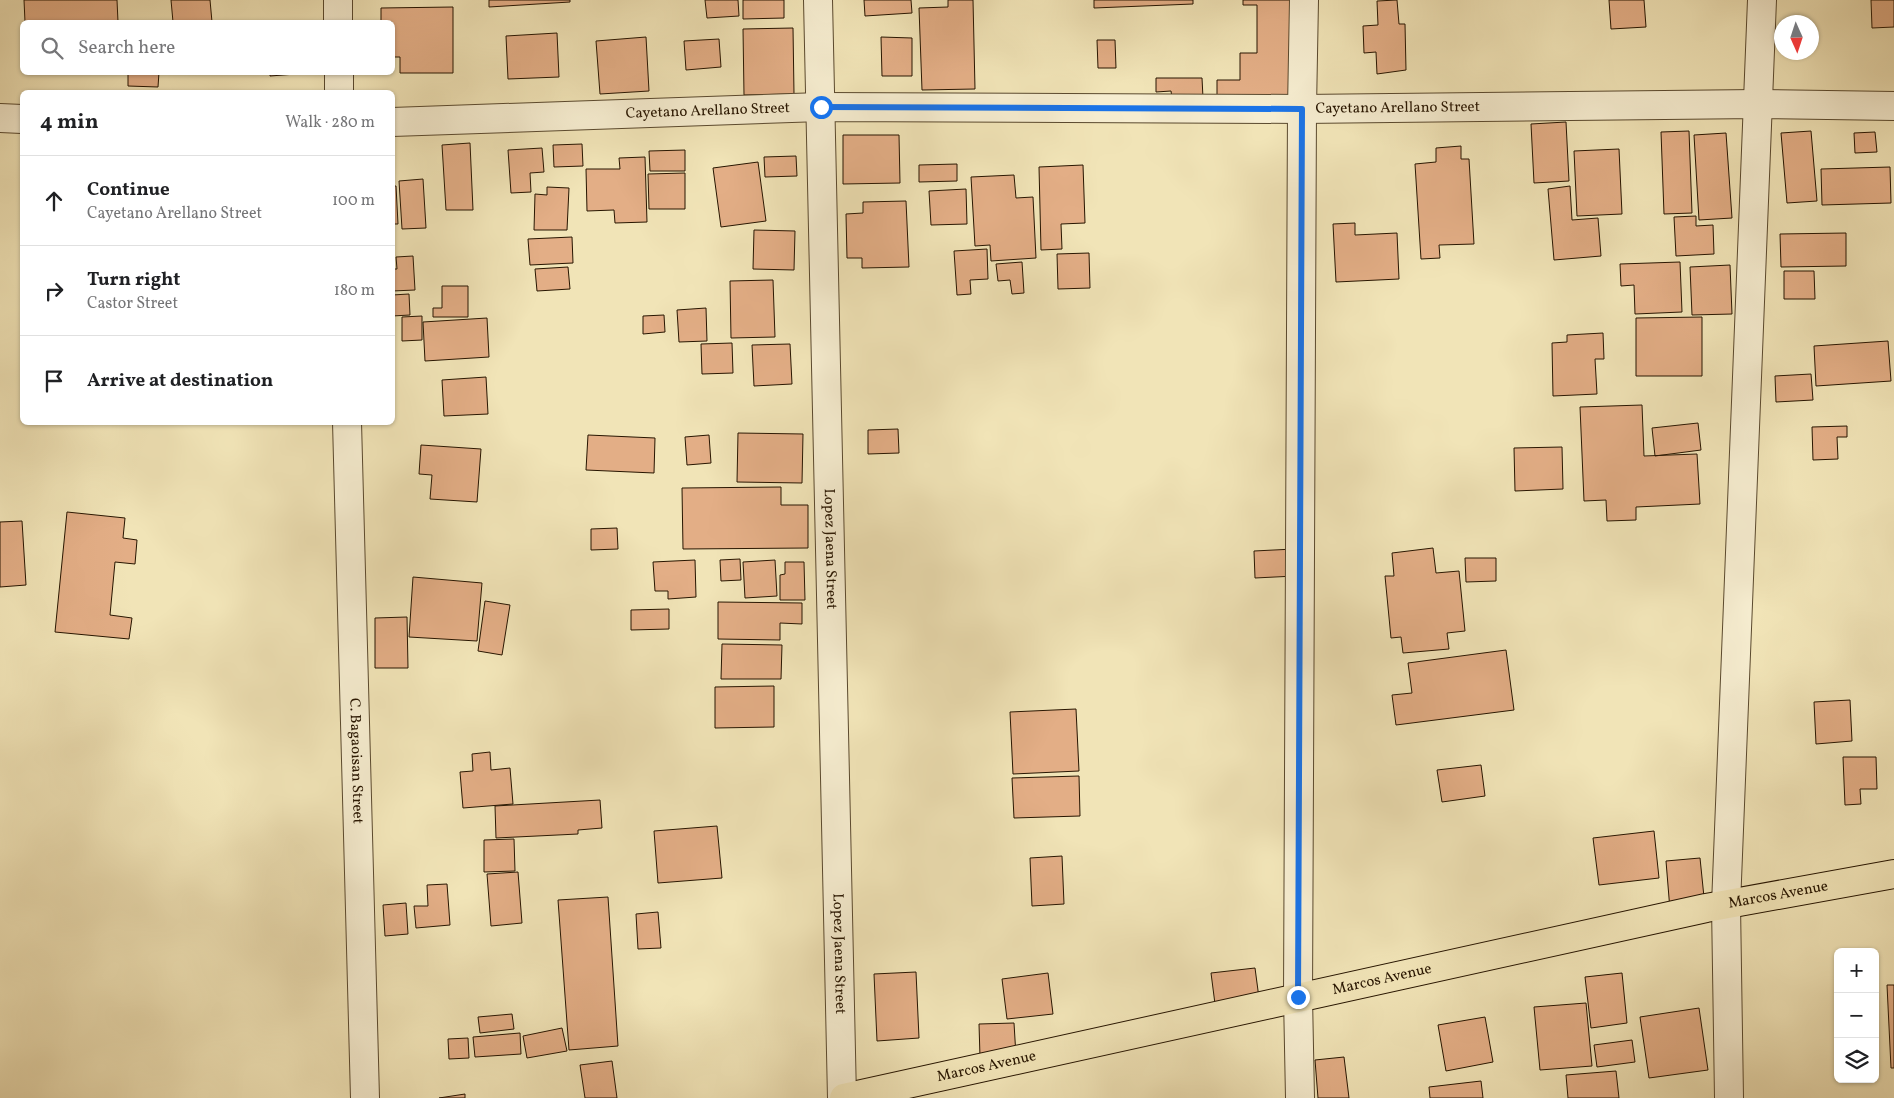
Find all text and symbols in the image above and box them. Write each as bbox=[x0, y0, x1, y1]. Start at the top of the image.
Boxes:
north arrow bbox=[1774, 15, 1819, 60]
search box bbox=[20, 20, 395, 75]
icon: search bbox=[38, 34, 66, 62]
text: Search here bbox=[78, 35, 175, 61]
route start bbox=[810, 96, 833, 119]
street label: Cayetano Arellano Street bbox=[1315, 97, 1480, 119]
street label: Cayetano Arellano Street bbox=[625, 98, 790, 124]
text: 4 min bbox=[40, 108, 99, 137]
text: Walk · 280 m bbox=[285, 112, 375, 134]
text: Continue bbox=[87, 177, 170, 203]
icon: ahead bbox=[40, 187, 68, 215]
text: 100 m bbox=[332, 190, 375, 212]
text: Cayetano Arellano Street bbox=[87, 203, 262, 225]
text: Turn right bbox=[87, 267, 180, 293]
icon: right bbox=[40, 277, 68, 305]
text: 180 m bbox=[334, 280, 375, 302]
text: Castor Street bbox=[87, 293, 178, 315]
icon: arrive bbox=[40, 367, 68, 395]
text: Arrive at destination bbox=[87, 368, 273, 394]
street label: Lopez Jaena Street bbox=[818, 488, 842, 610]
street label: C. Bagaoisan Street bbox=[344, 698, 368, 824]
street label: Marcos Avenue bbox=[1727, 876, 1830, 914]
street label: Lopez Jaena Street bbox=[827, 893, 851, 1015]
map controls bbox=[1834, 948, 1879, 1083]
button: + bbox=[1834, 948, 1879, 993]
street label: Marcos Avenue bbox=[1330, 958, 1434, 1001]
route end bbox=[1287, 986, 1310, 1009]
button: − bbox=[1834, 993, 1879, 1038]
button: layers bbox=[1834, 1038, 1879, 1083]
street label: Marcos Avenue bbox=[935, 1045, 1038, 1088]

